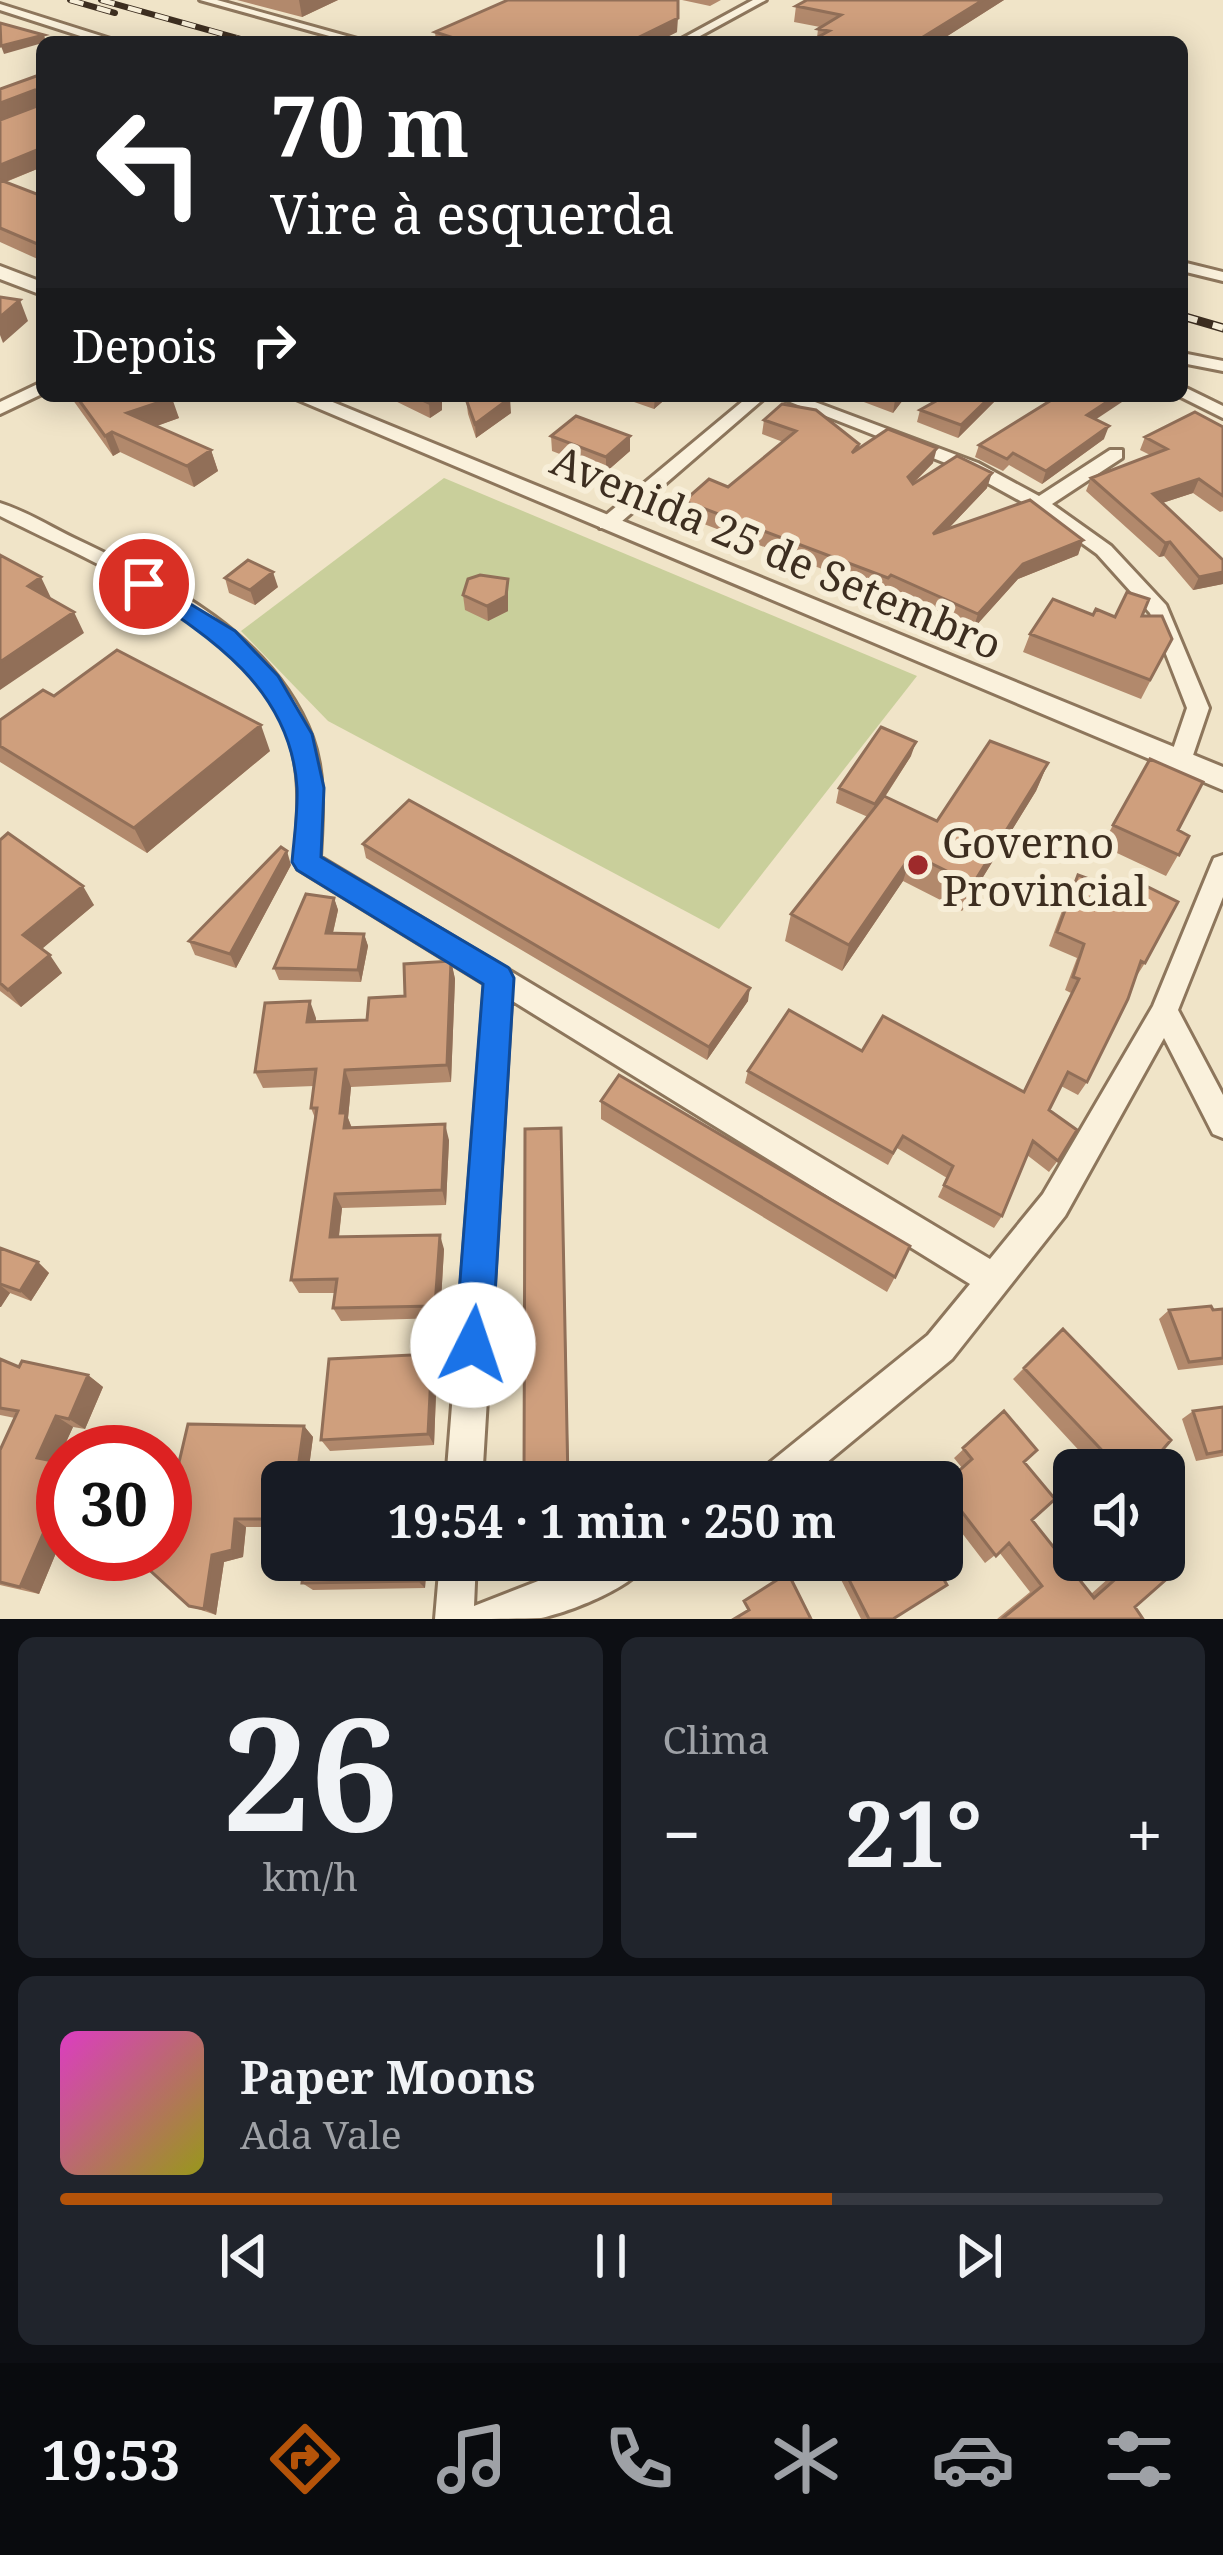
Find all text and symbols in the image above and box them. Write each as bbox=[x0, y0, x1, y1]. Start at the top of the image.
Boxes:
text: 70 m bbox=[270, 67, 470, 182]
icon: left bbox=[72, 84, 228, 240]
text: Vire à esquerda bbox=[270, 176, 675, 250]
icon: right bbox=[241, 312, 307, 378]
text: Depois bbox=[72, 315, 217, 376]
street label: Avenida 25 de Setembro bbox=[543, 430, 1011, 672]
pin bbox=[93, 533, 195, 635]
icon: arrive bbox=[111, 551, 177, 617]
place label: Governo Provincial bbox=[942, 813, 1147, 918]
marker: Governo Provincial bbox=[905, 852, 931, 878]
position arrow bbox=[410, 1282, 536, 1408]
speed limit sign: 30 bbox=[36, 1425, 192, 1581]
map controls bbox=[1053, 1449, 1185, 1581]
button: sound bbox=[1053, 1449, 1185, 1581]
text: 19:54 · 1 min · 250 m bbox=[388, 1490, 836, 1551]
text: 26 bbox=[222, 1664, 398, 1877]
text: Clima bbox=[663, 1712, 770, 1765]
text: 21° bbox=[845, 1771, 982, 1893]
text: − bbox=[663, 1788, 701, 1878]
text: + bbox=[1126, 1788, 1163, 1878]
text: km/h bbox=[262, 1849, 358, 1902]
text: Paper Moons bbox=[240, 2046, 535, 2107]
text: Ada Vale bbox=[240, 2107, 402, 2160]
icon: previous bbox=[211, 2223, 277, 2289]
icon: pause bbox=[578, 2223, 644, 2289]
icon: next bbox=[946, 2223, 1012, 2289]
icon: directions bbox=[263, 2417, 347, 2501]
icon: music bbox=[430, 2417, 514, 2501]
icon: phone bbox=[597, 2417, 681, 2501]
icon: climate bbox=[764, 2417, 848, 2501]
icon: car bbox=[931, 2417, 1015, 2501]
icon: filters bbox=[1097, 2417, 1181, 2501]
text: 19:53 bbox=[41, 2422, 180, 2496]

